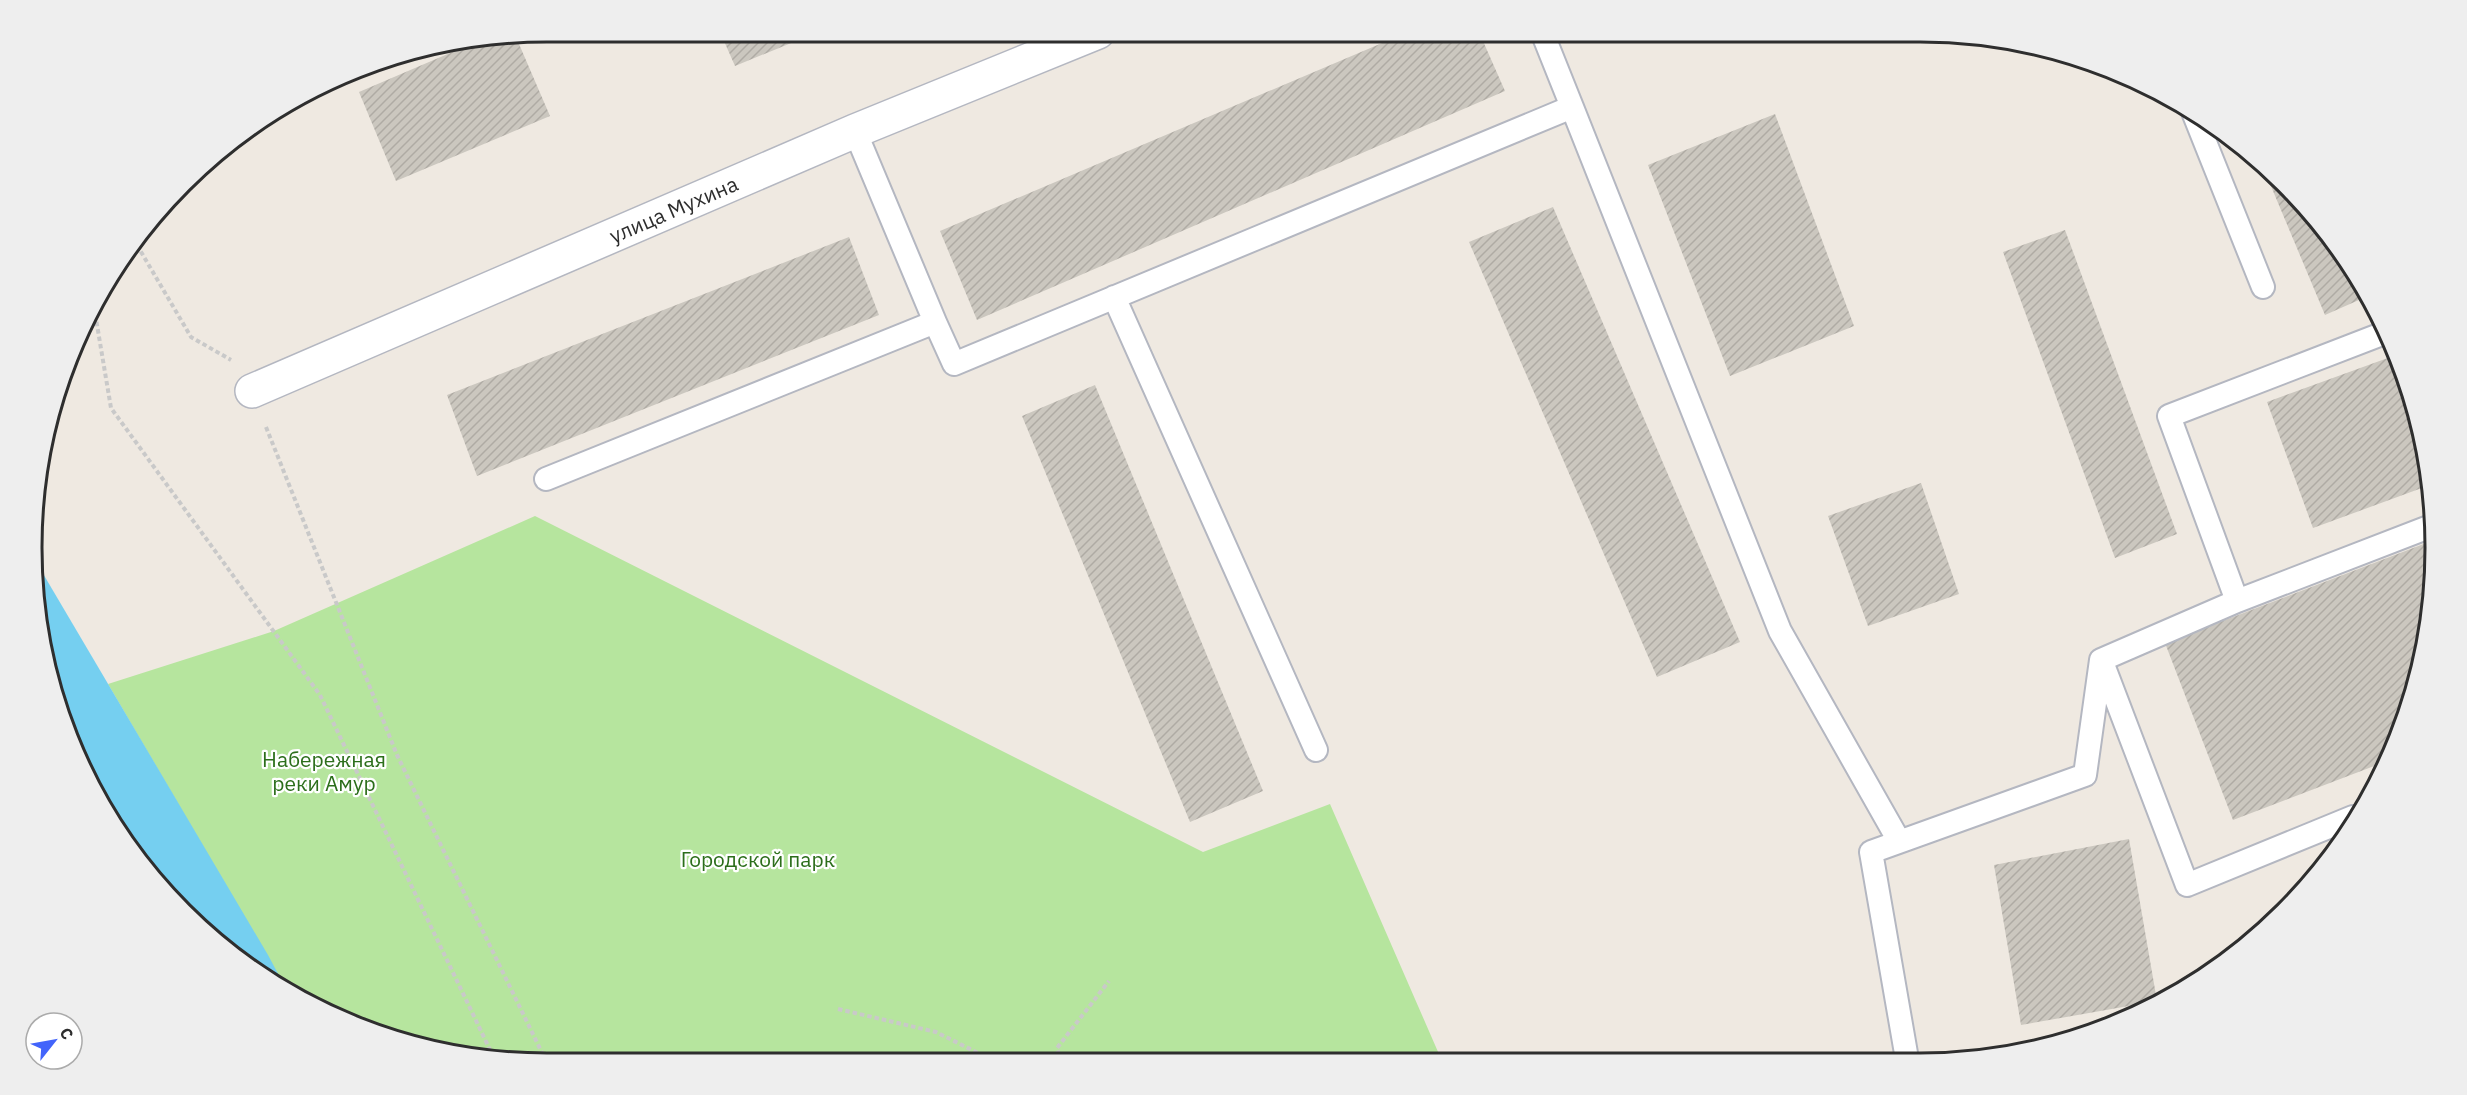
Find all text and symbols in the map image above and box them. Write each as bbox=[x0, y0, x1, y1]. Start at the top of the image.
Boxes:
street label: улица Мухина bbox=[605, 169, 742, 249]
park label: Набережная реки Амур bbox=[262, 745, 386, 797]
park label: Городской парк bbox=[681, 845, 835, 873]
north arrow bbox=[24, 1011, 84, 1071]
text: С bbox=[56, 1024, 78, 1043]

